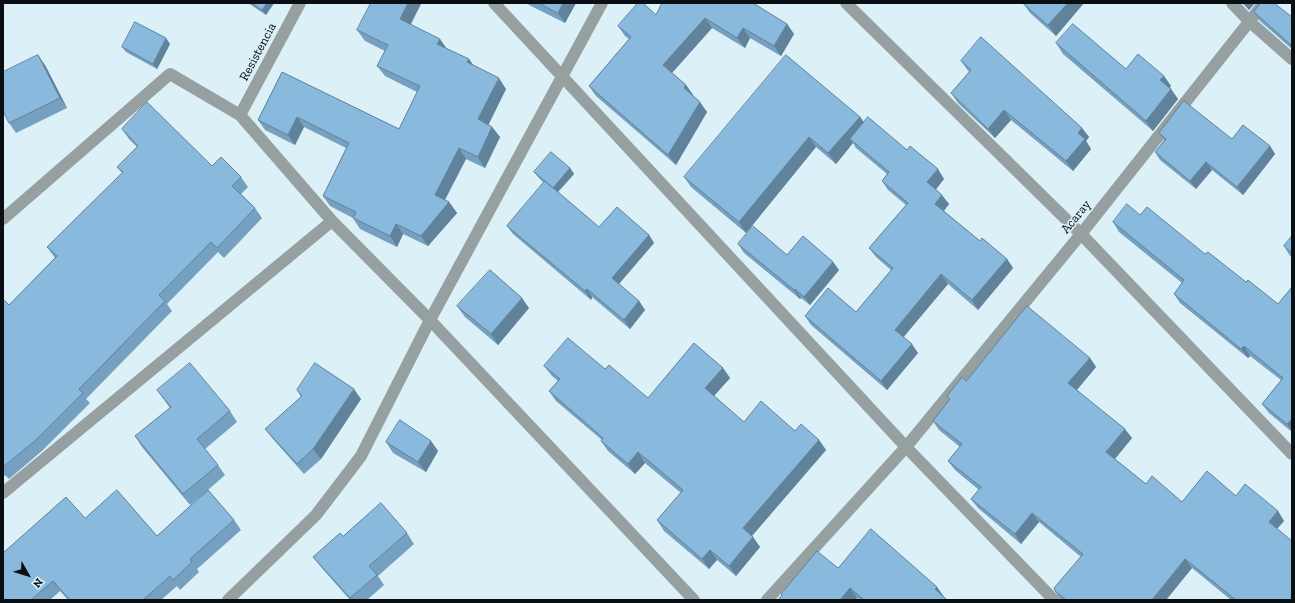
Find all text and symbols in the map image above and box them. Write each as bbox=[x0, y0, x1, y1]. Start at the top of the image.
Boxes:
street label: Resistencia bbox=[236, 20, 280, 84]
street label: Acaray bbox=[1058, 197, 1094, 237]
north arrow bbox=[8, 555, 48, 595]
text: N bbox=[30, 576, 45, 590]

